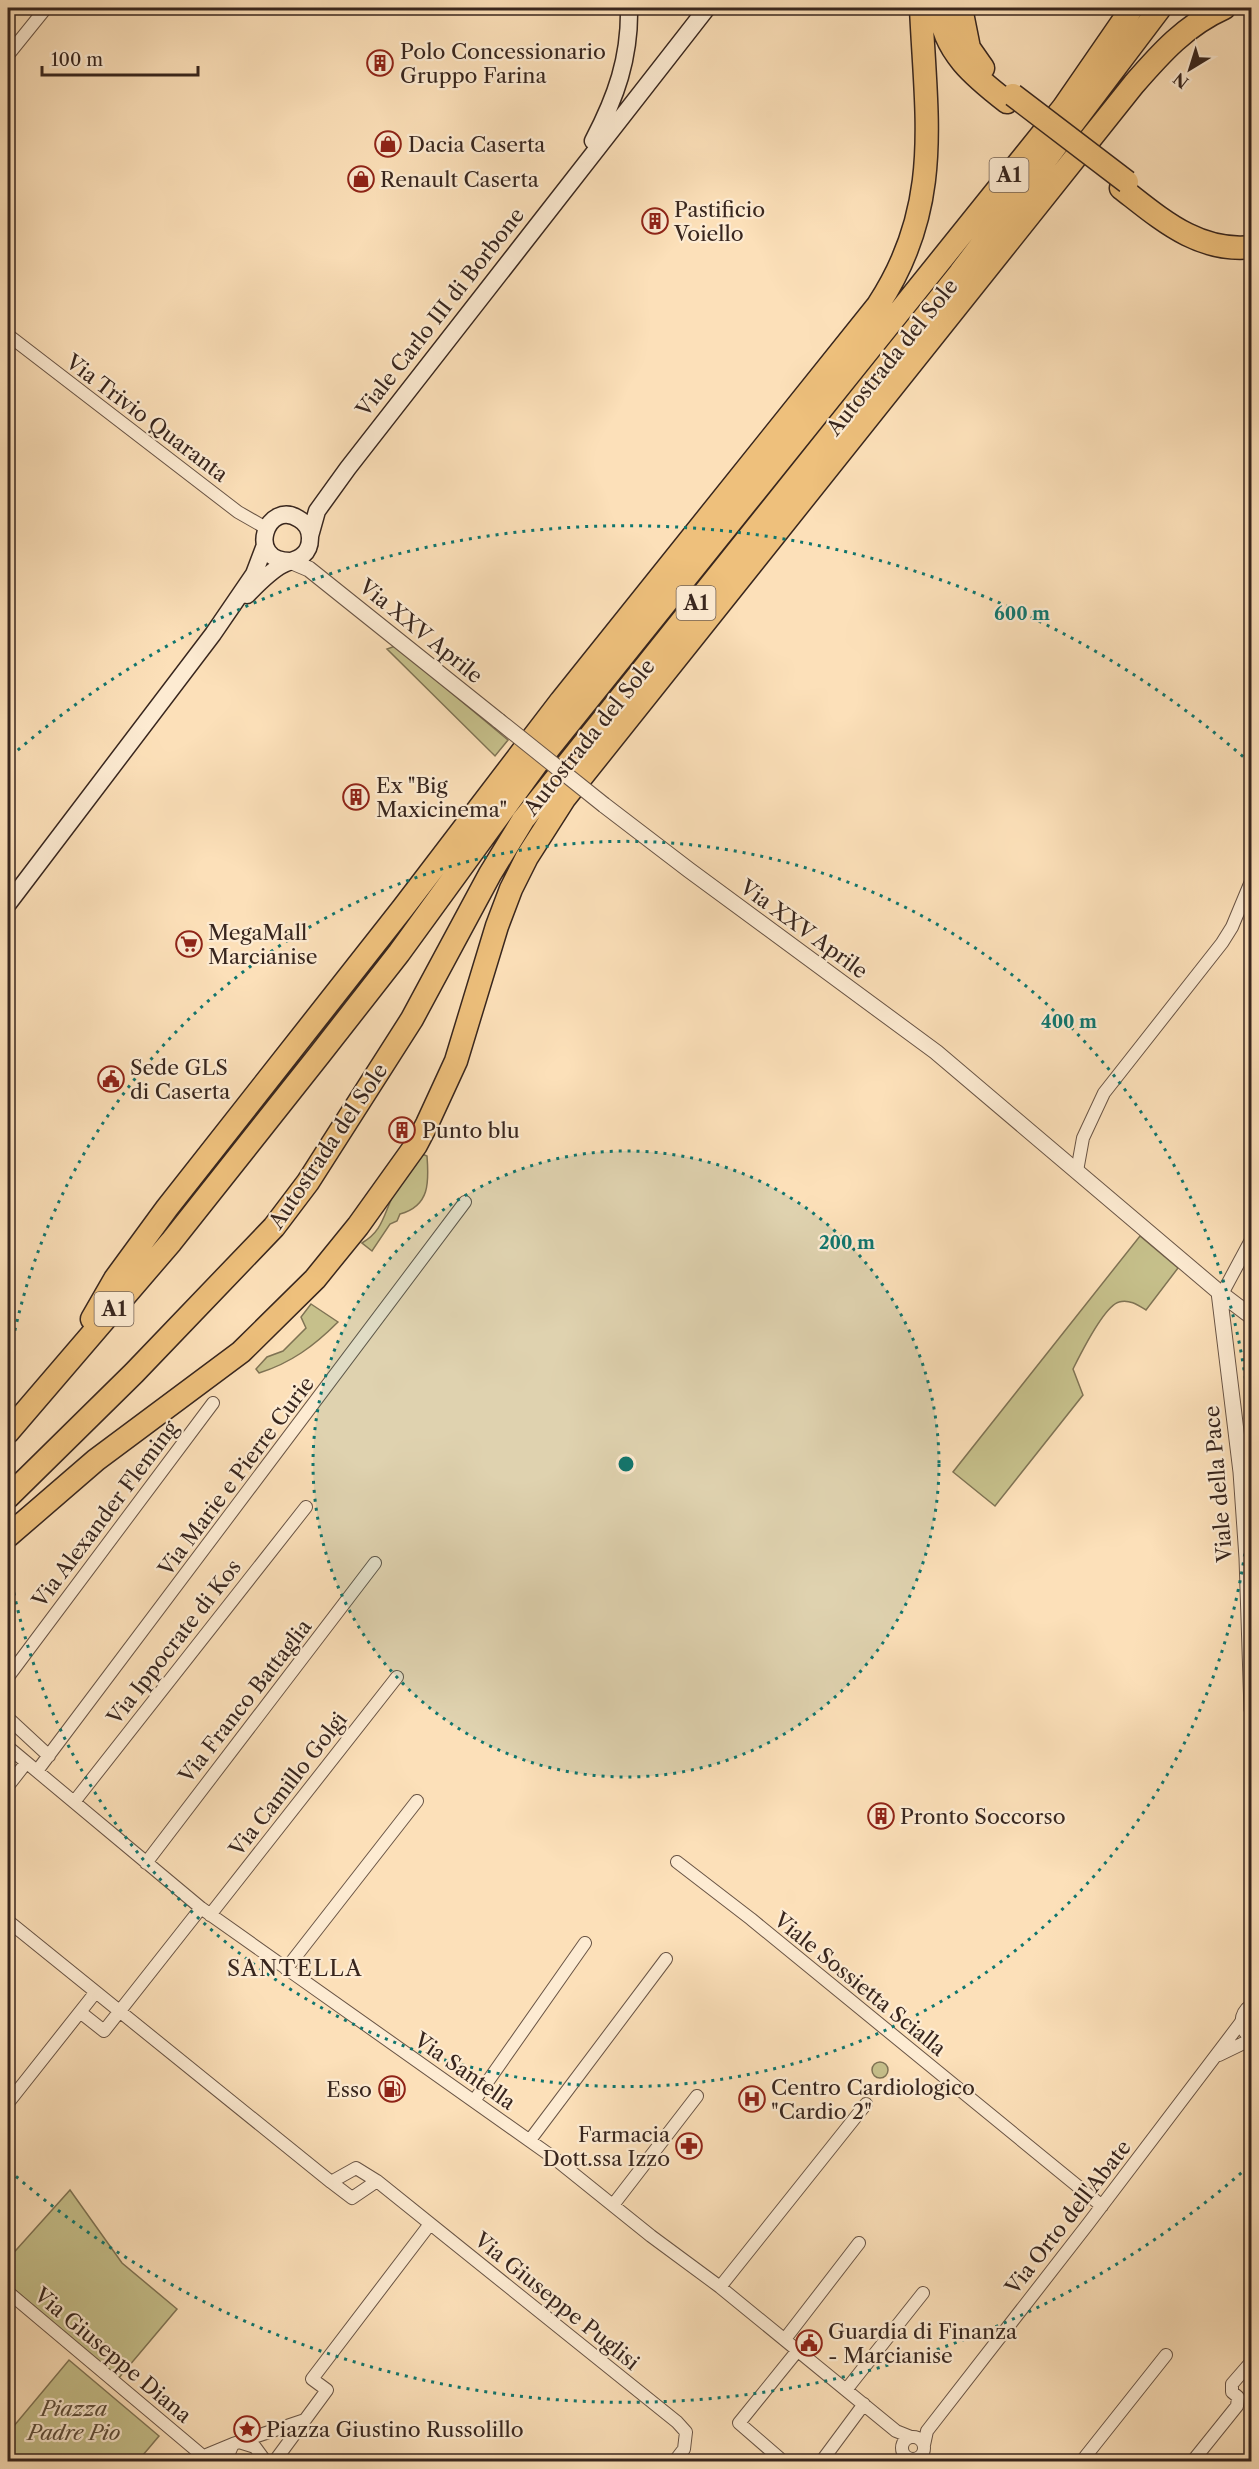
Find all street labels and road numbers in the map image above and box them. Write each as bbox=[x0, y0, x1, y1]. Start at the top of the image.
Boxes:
road number: A1 bbox=[990, 158, 1028, 192]
street label: Viale Carlo III di Borbone bbox=[350, 203, 529, 422]
street label: Autostrada del Sole bbox=[821, 274, 963, 441]
street label: Via Trivio Quaranta bbox=[60, 348, 234, 488]
street label: Via XXV Aprile bbox=[354, 573, 488, 688]
road number: A1 bbox=[676, 586, 716, 620]
street label: Autostrada del Sole bbox=[518, 654, 660, 821]
street label: Via XXV Aprile bbox=[735, 874, 873, 984]
street label: Autostrada del Sole bbox=[263, 1059, 393, 1234]
road number: A1 bbox=[94, 1292, 134, 1326]
street label: Via Marie e Pierre Curie bbox=[152, 1371, 319, 1581]
street label: Viale della Pace bbox=[1199, 1405, 1237, 1564]
street label: Via Alexander Fleming bbox=[26, 1415, 184, 1613]
street label: Via Ippocrate di Kos bbox=[101, 1555, 246, 1730]
street label: Via Franco Battaglia bbox=[173, 1614, 317, 1788]
street label: Via Camillo Golgi bbox=[223, 1707, 352, 1862]
street label: Viale Sossietta Scialla bbox=[768, 1906, 952, 2062]
street label: Via Santella bbox=[409, 2027, 521, 2115]
street label: Via Orto dell'Abate bbox=[999, 2135, 1136, 2300]
street label: Via Giuseppe Puglisi bbox=[469, 2226, 644, 2375]
street label: Via Giuseppe Diana bbox=[29, 2281, 197, 2429]

